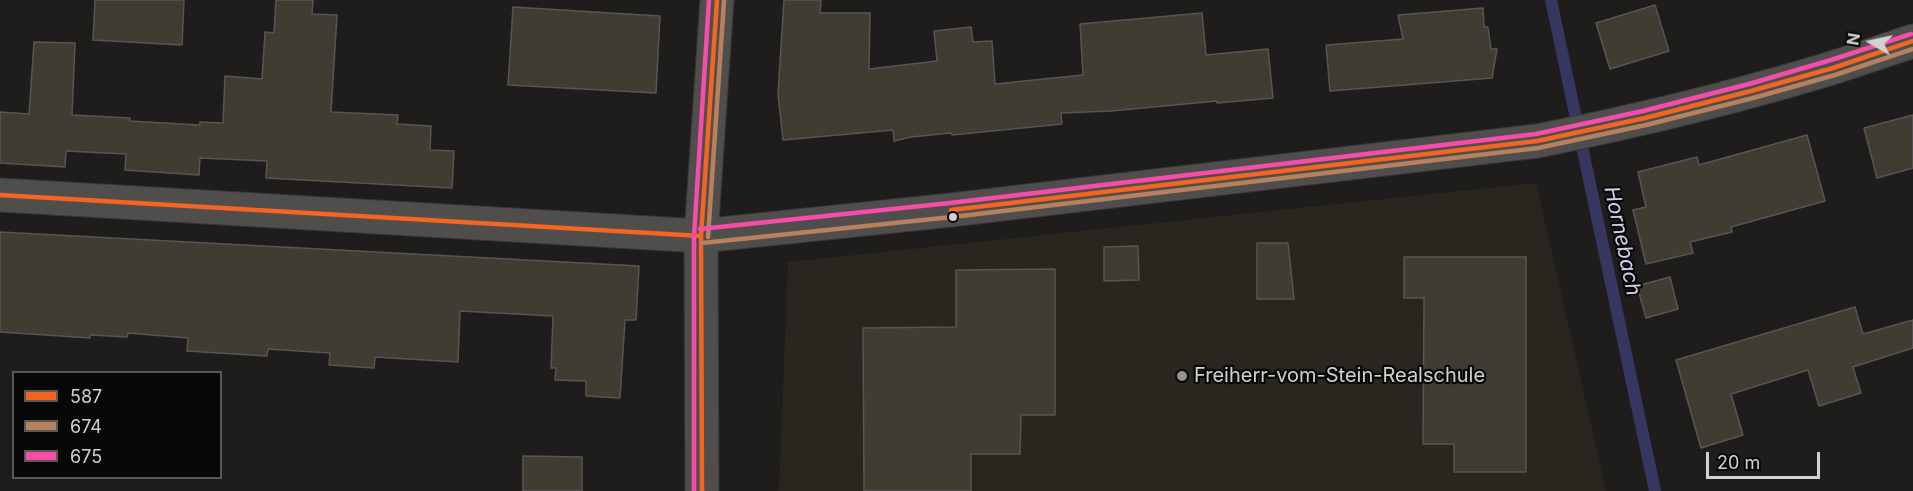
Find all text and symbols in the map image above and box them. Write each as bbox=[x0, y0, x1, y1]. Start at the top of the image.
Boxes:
north arrow bbox=[1841, 12, 1901, 72]
text: N bbox=[1842, 32, 1864, 47]
water label: Hornebach bbox=[1598, 184, 1646, 298]
unlabelled marker bbox=[947, 211, 959, 223]
place label: Freiherr-vom-Stein-Realschule bbox=[1194, 364, 1485, 388]
marker: Freiherr-vom-Stein-Realschule bbox=[1175, 369, 1189, 383]
legend bbox=[12, 371, 222, 479]
text: 587 bbox=[70, 386, 102, 407]
text: 674 bbox=[70, 416, 102, 437]
scale bar bbox=[1709, 440, 1823, 478]
text: 675 bbox=[70, 446, 102, 467]
text: 20 m bbox=[1717, 452, 1760, 473]

